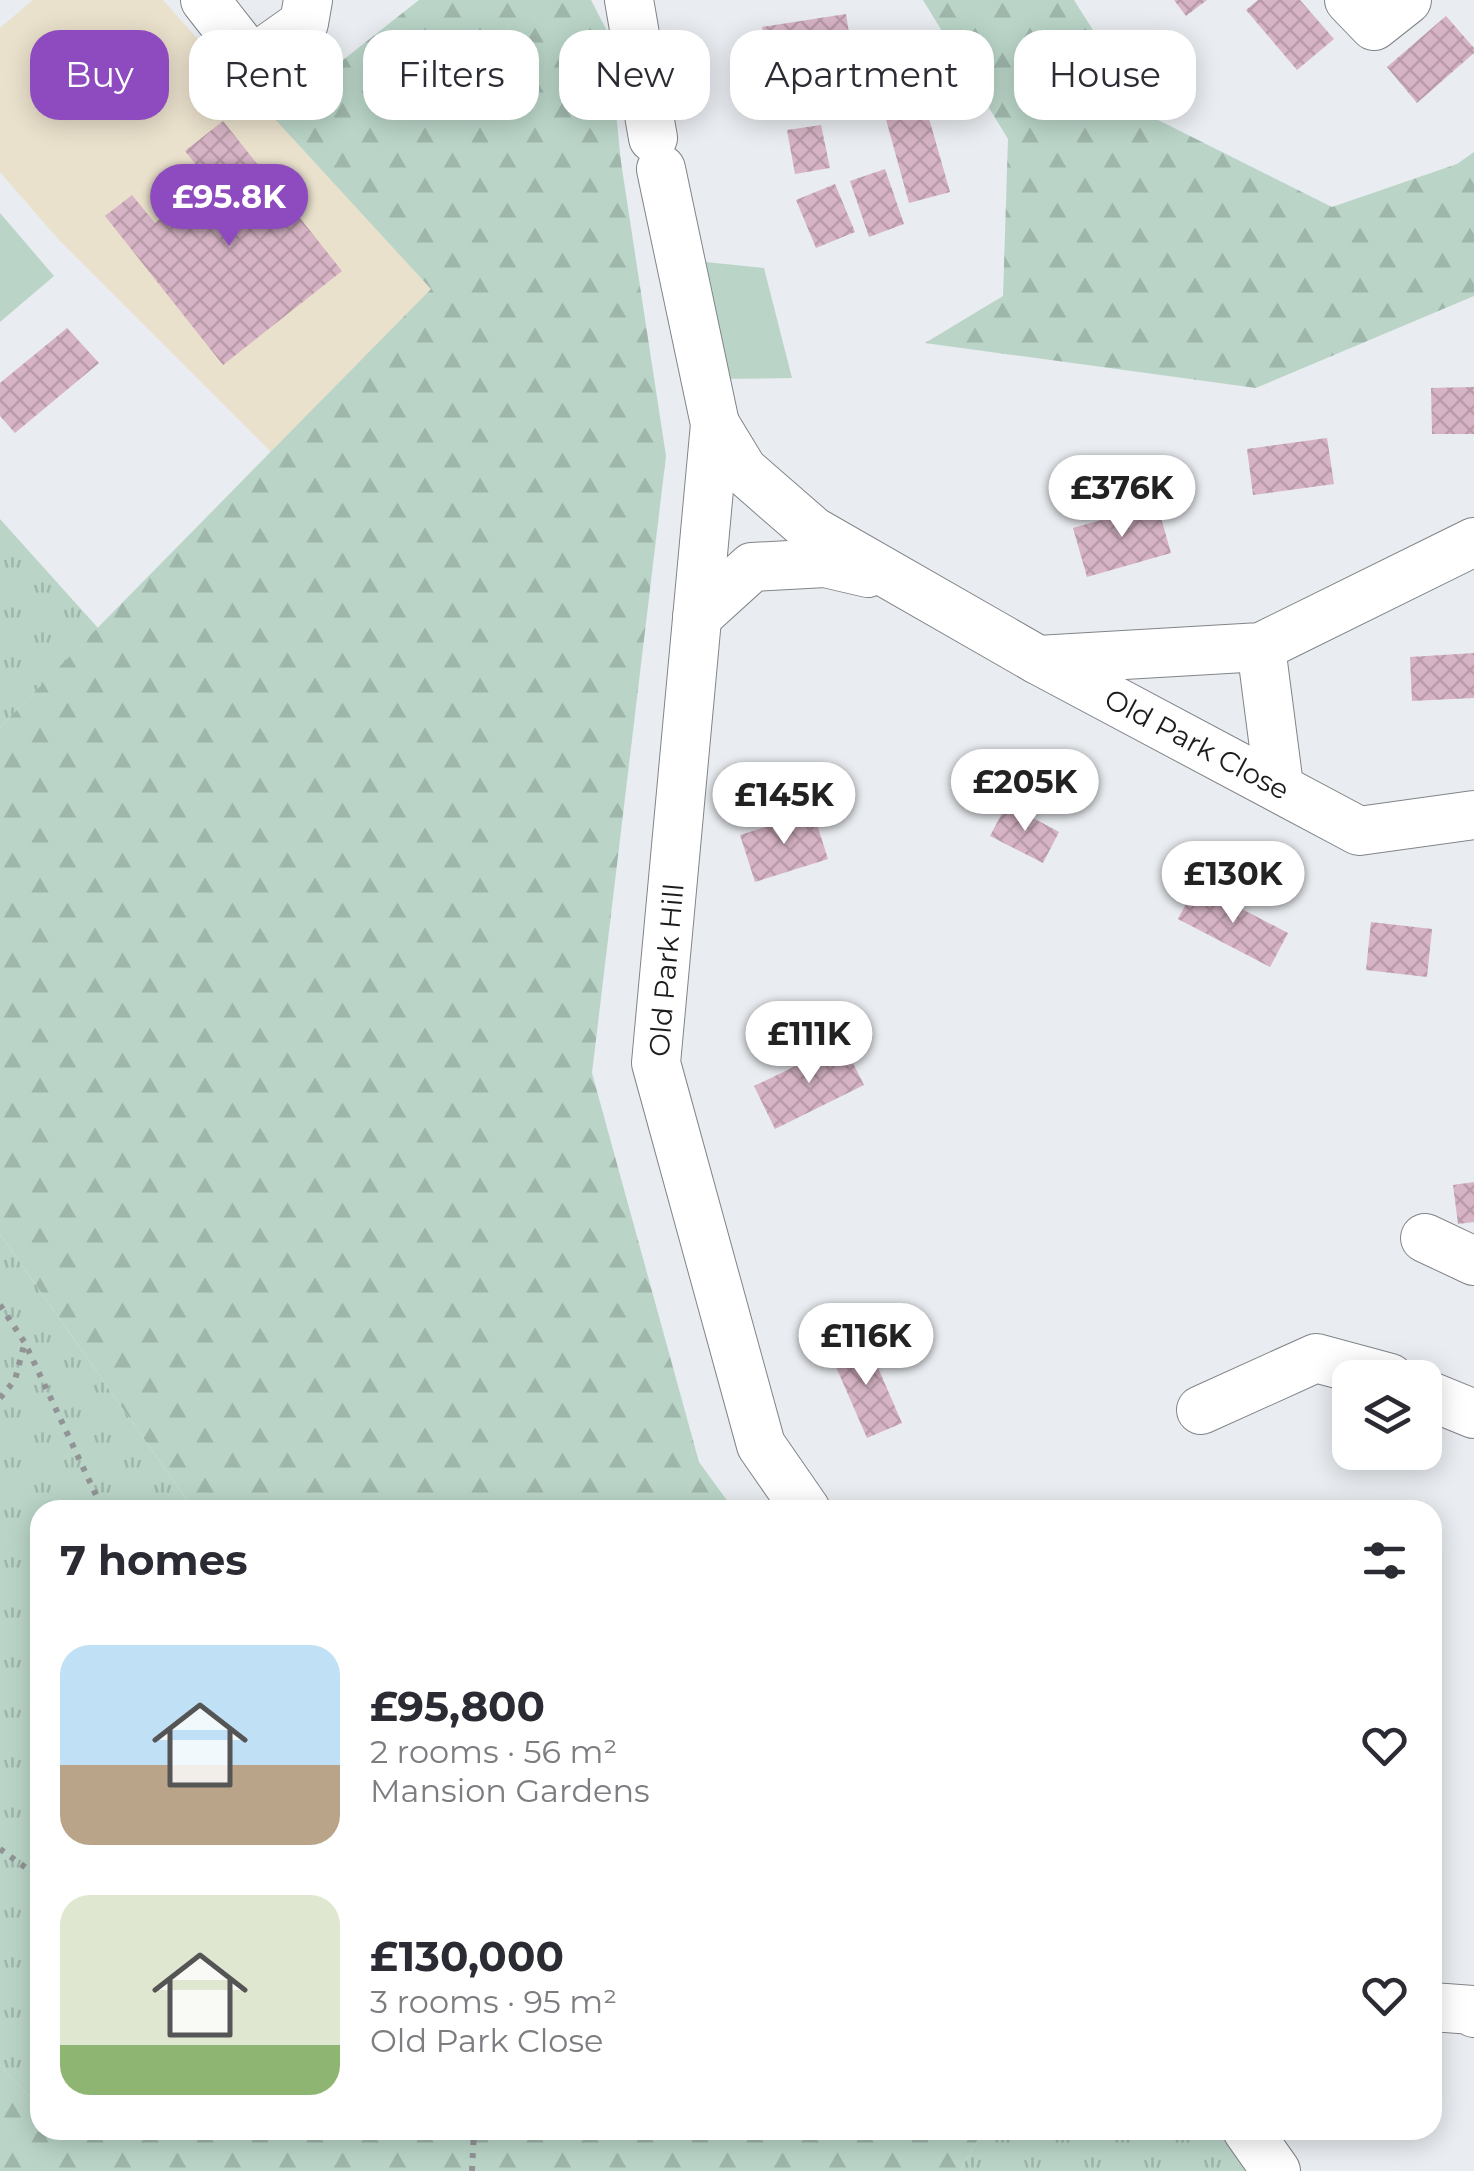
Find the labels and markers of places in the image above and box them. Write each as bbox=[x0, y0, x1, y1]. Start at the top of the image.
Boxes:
pin: £95.8K bbox=[148, 164, 310, 249]
pin: £376K bbox=[1052, 455, 1192, 540]
pin: £205K bbox=[955, 749, 1095, 834]
pin: £145K bbox=[714, 762, 854, 847]
pin: £130K bbox=[1163, 841, 1303, 926]
pin: £111K bbox=[739, 1001, 879, 1086]
pin: £116K bbox=[796, 1303, 936, 1388]

